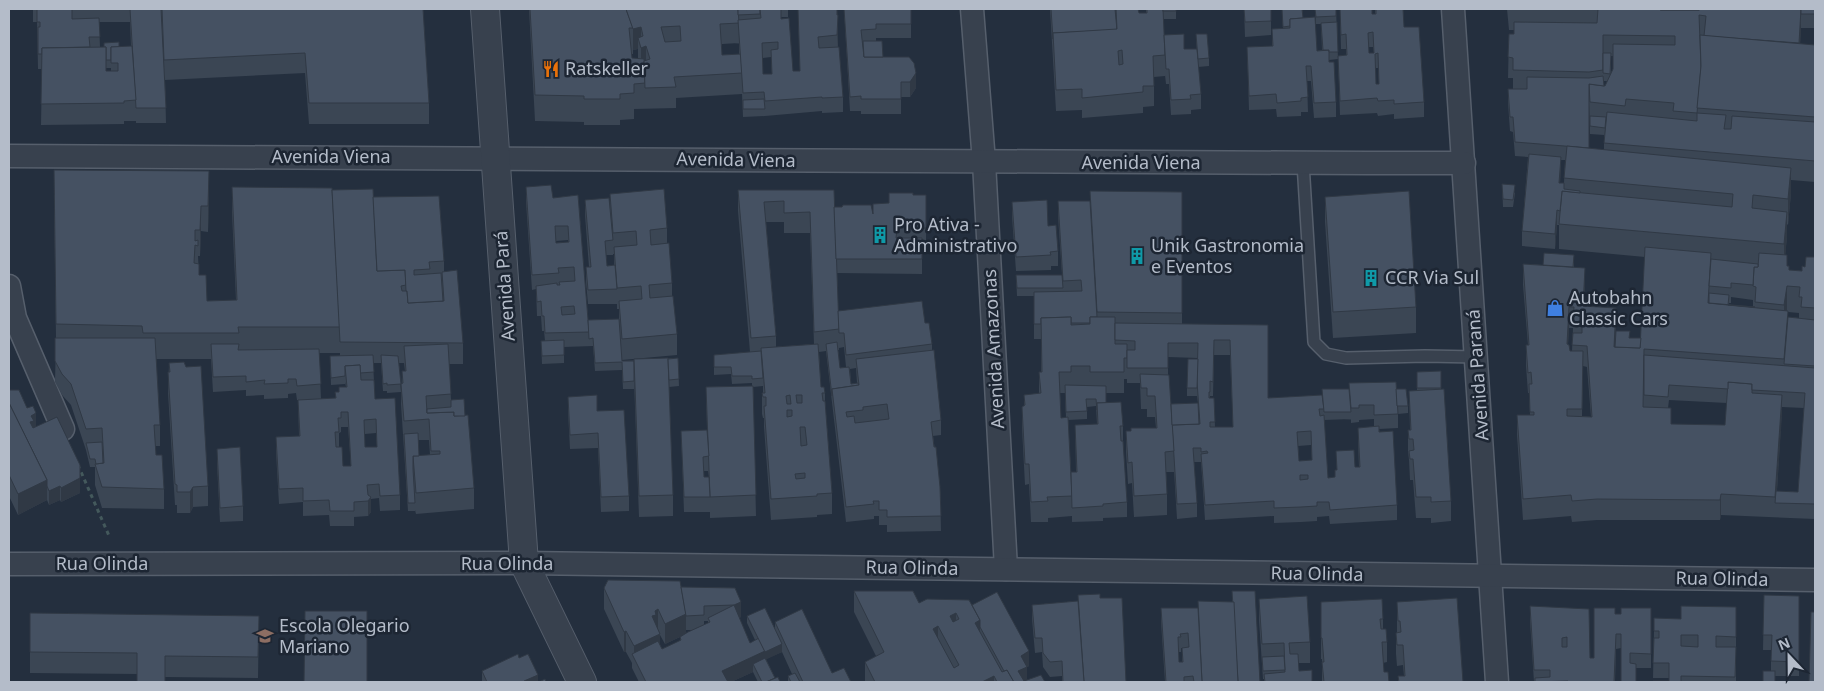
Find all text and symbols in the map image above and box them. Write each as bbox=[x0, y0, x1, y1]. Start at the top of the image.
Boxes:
place label: Ratskeller bbox=[565, 56, 649, 80]
restaurant icon: Ratskeller bbox=[541, 59, 561, 79]
street label: Avenida Viena bbox=[271, 144, 391, 168]
street label: Avenida Viena bbox=[676, 146, 796, 172]
street label: Avenida Viena bbox=[1081, 150, 1201, 174]
place label: Pro Ativa - Administrativo bbox=[894, 212, 1017, 257]
building icon: Pro Ativa - Administrativo bbox=[870, 225, 890, 245]
street label: Avenida Pará bbox=[488, 230, 520, 342]
place label: Unik Gastronomia e Eventos bbox=[1151, 233, 1304, 278]
building icon: Unik Gastronomia e Eventos bbox=[1127, 246, 1147, 266]
place label: CCR Via Sul bbox=[1385, 265, 1479, 289]
building icon: CCR Via Sul bbox=[1361, 268, 1381, 288]
street label: Avenida Amazonas bbox=[977, 269, 1009, 430]
place label: Autobahn Classic Cars bbox=[1569, 285, 1668, 330]
shop icon: Autobahn Classic Cars bbox=[1545, 298, 1565, 318]
street label: Avenida Paraná bbox=[1460, 308, 1494, 442]
street label: Rua Olinda bbox=[56, 551, 148, 575]
street label: Rua Olinda bbox=[461, 551, 553, 575]
street label: Rua Olinda bbox=[865, 554, 959, 580]
street label: Rua Olinda bbox=[1270, 560, 1364, 586]
street label: Rua Olinda bbox=[1675, 565, 1769, 591]
place label: Escola Olegario Mariano bbox=[279, 613, 410, 658]
school or university icon: Escola Olegario Mariano bbox=[255, 626, 275, 646]
north arrow bbox=[1764, 631, 1814, 681]
text: N bbox=[1775, 633, 1793, 654]

